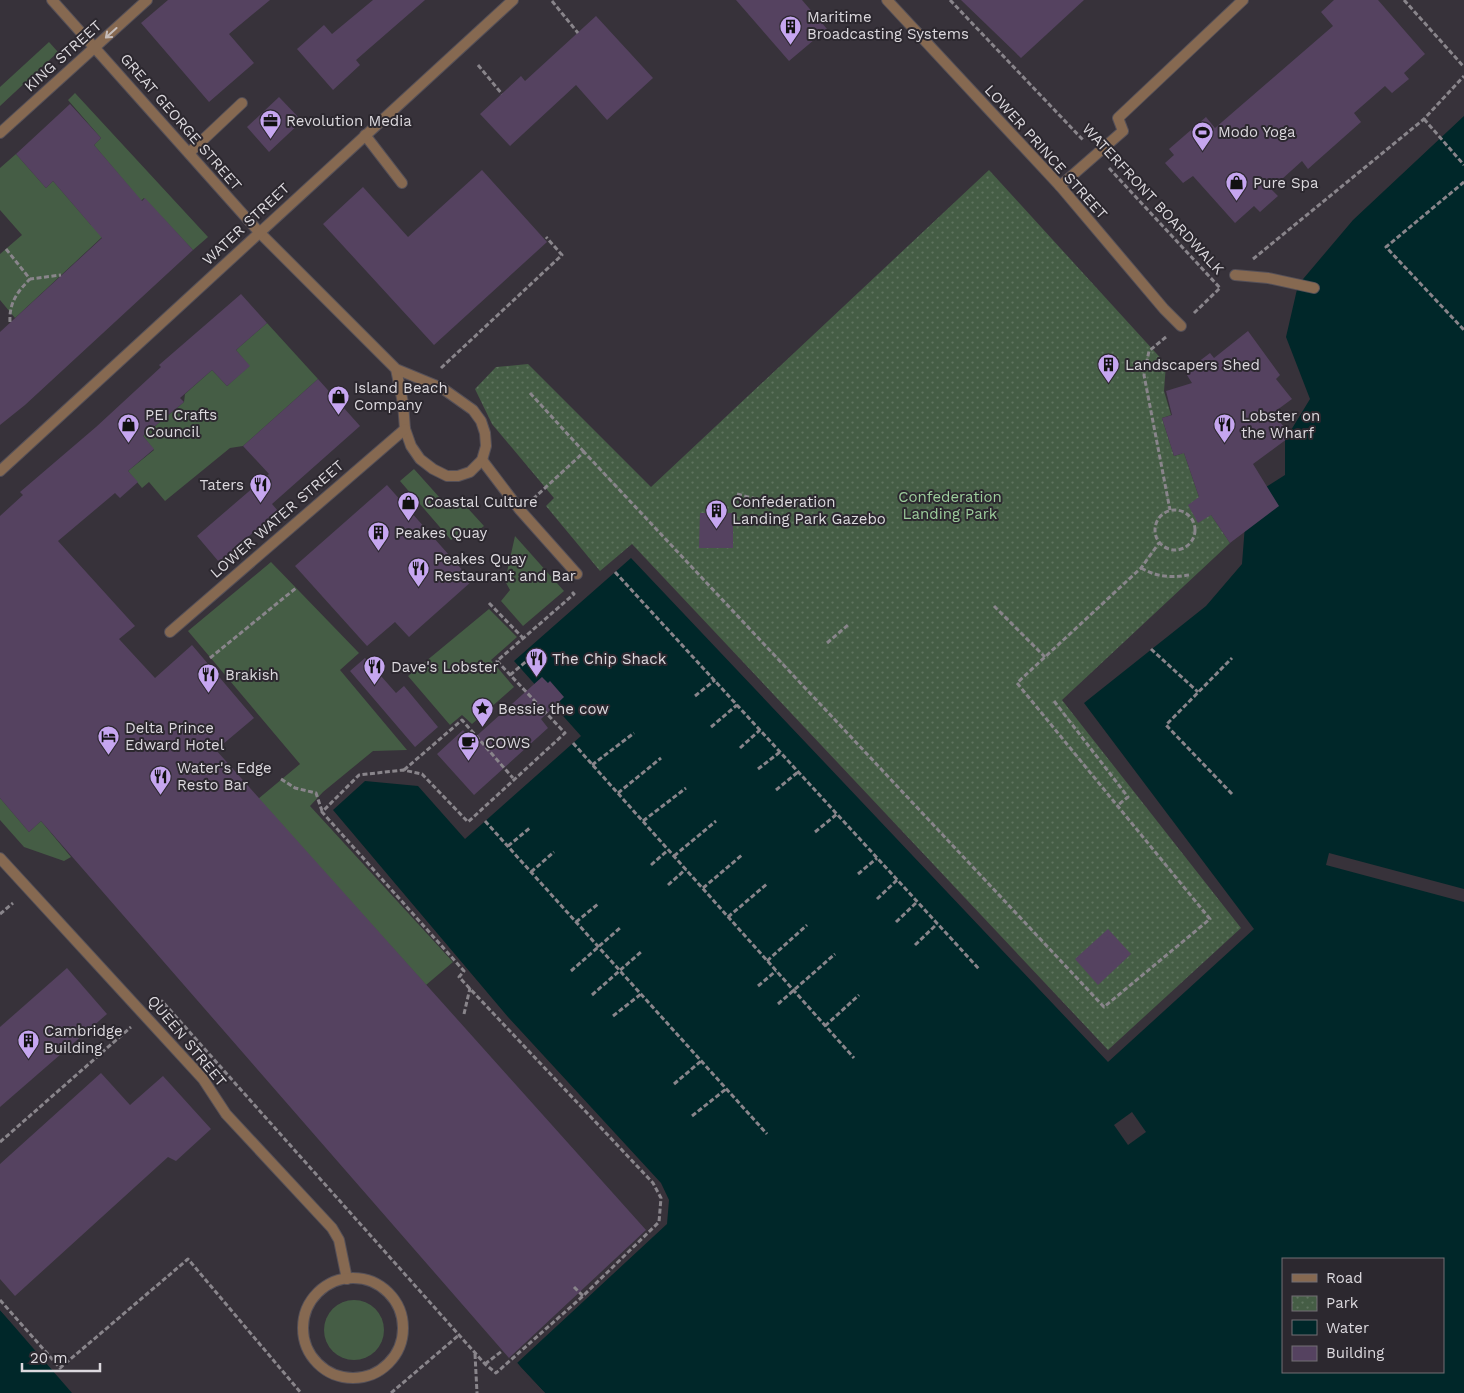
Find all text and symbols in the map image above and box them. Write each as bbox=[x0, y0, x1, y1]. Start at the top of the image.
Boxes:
place label: Maritime Broadcasting Systems bbox=[807, 8, 969, 43]
building icon: Maritime Broadcasting Systems bbox=[779, 14, 803, 45]
street label: KING STREET bbox=[21, 17, 105, 95]
one-way arrow bbox=[104, 27, 117, 39]
street label: GREAT GEORGE STREET bbox=[116, 50, 246, 194]
street label: LOWER PRINCE STREET bbox=[981, 81, 1111, 223]
office icon: Revolution Media bbox=[258, 109, 282, 140]
place label: Revolution Media bbox=[286, 112, 412, 130]
street label: WATERFRONT BOARDWALK bbox=[1078, 120, 1228, 278]
sports icon: Modo Yoga bbox=[1190, 120, 1214, 151]
place label: Modo Yoga bbox=[1218, 123, 1296, 141]
shop icon: Pure Spa bbox=[1225, 171, 1249, 202]
place label: Pure Spa bbox=[1253, 174, 1319, 192]
street label: WATER STREET bbox=[199, 179, 293, 269]
building icon: Landscapers Shed bbox=[1097, 353, 1121, 384]
place label: Landscapers Shed bbox=[1125, 356, 1260, 374]
place label: Island Beach Company bbox=[354, 379, 448, 414]
shop icon: Island Beach Company bbox=[326, 385, 350, 416]
place label: PEI Crafts Council bbox=[145, 406, 217, 441]
place label: Lobster on the Wharf bbox=[1241, 407, 1320, 442]
shop icon: PEI Crafts Council bbox=[117, 412, 141, 443]
restaurant icon: Lobster on the Wharf bbox=[1213, 413, 1237, 444]
street label: LOWER WATER STREET bbox=[207, 456, 347, 582]
restaurant icon: Taters bbox=[248, 473, 272, 504]
place label: Taters bbox=[200, 476, 244, 494]
park label: Confederation Landing Park bbox=[898, 488, 1002, 523]
shop icon: Coastal Culture bbox=[396, 490, 420, 521]
place label: Coastal Culture bbox=[424, 493, 538, 511]
place label: Confederation Landing Park Gazebo bbox=[732, 493, 886, 528]
building icon: Confederation Landing Park Gazebo bbox=[704, 499, 728, 530]
building icon: Peakes Quay bbox=[367, 521, 391, 552]
place label: Peakes Quay bbox=[395, 524, 488, 542]
place label: Peakes Quay Restaurant and Bar bbox=[434, 550, 576, 585]
restaurant icon: Peakes Quay Restaurant and Bar bbox=[406, 556, 430, 587]
restaurant icon: The Chip Shack bbox=[524, 647, 548, 678]
place label: The Chip Shack bbox=[552, 650, 667, 668]
restaurant icon: Dave's Lobster bbox=[363, 655, 387, 686]
place label: Dave's Lobster bbox=[391, 658, 499, 676]
restaurant icon: Brakish bbox=[197, 663, 221, 694]
place label: Brakish bbox=[225, 666, 279, 684]
place icon: Bessie the cow bbox=[470, 697, 494, 728]
place label: Bessie the cow bbox=[498, 700, 609, 718]
place label: Delta Prince Edward Hotel bbox=[125, 719, 225, 754]
hotel icon: Delta Prince Edward Hotel bbox=[97, 725, 121, 756]
cafe icon: COWS bbox=[457, 731, 481, 762]
place label: COWS bbox=[485, 734, 530, 752]
place label: Water's Edge Resto Bar bbox=[177, 759, 272, 794]
restaurant icon: Water's Edge Resto Bar bbox=[149, 765, 173, 796]
street label: QUEEN STREET bbox=[144, 992, 230, 1090]
place label: Cambridge Building bbox=[44, 1022, 123, 1057]
building icon: Cambridge Building bbox=[16, 1028, 40, 1059]
legend bbox=[1282, 1258, 1444, 1373]
text: Road bbox=[1326, 1269, 1363, 1287]
text: Park bbox=[1326, 1294, 1359, 1312]
text: Water bbox=[1326, 1319, 1369, 1337]
scale bar bbox=[22, 1340, 100, 1372]
text: Building bbox=[1326, 1344, 1384, 1362]
text: 20 m bbox=[30, 1349, 68, 1367]

